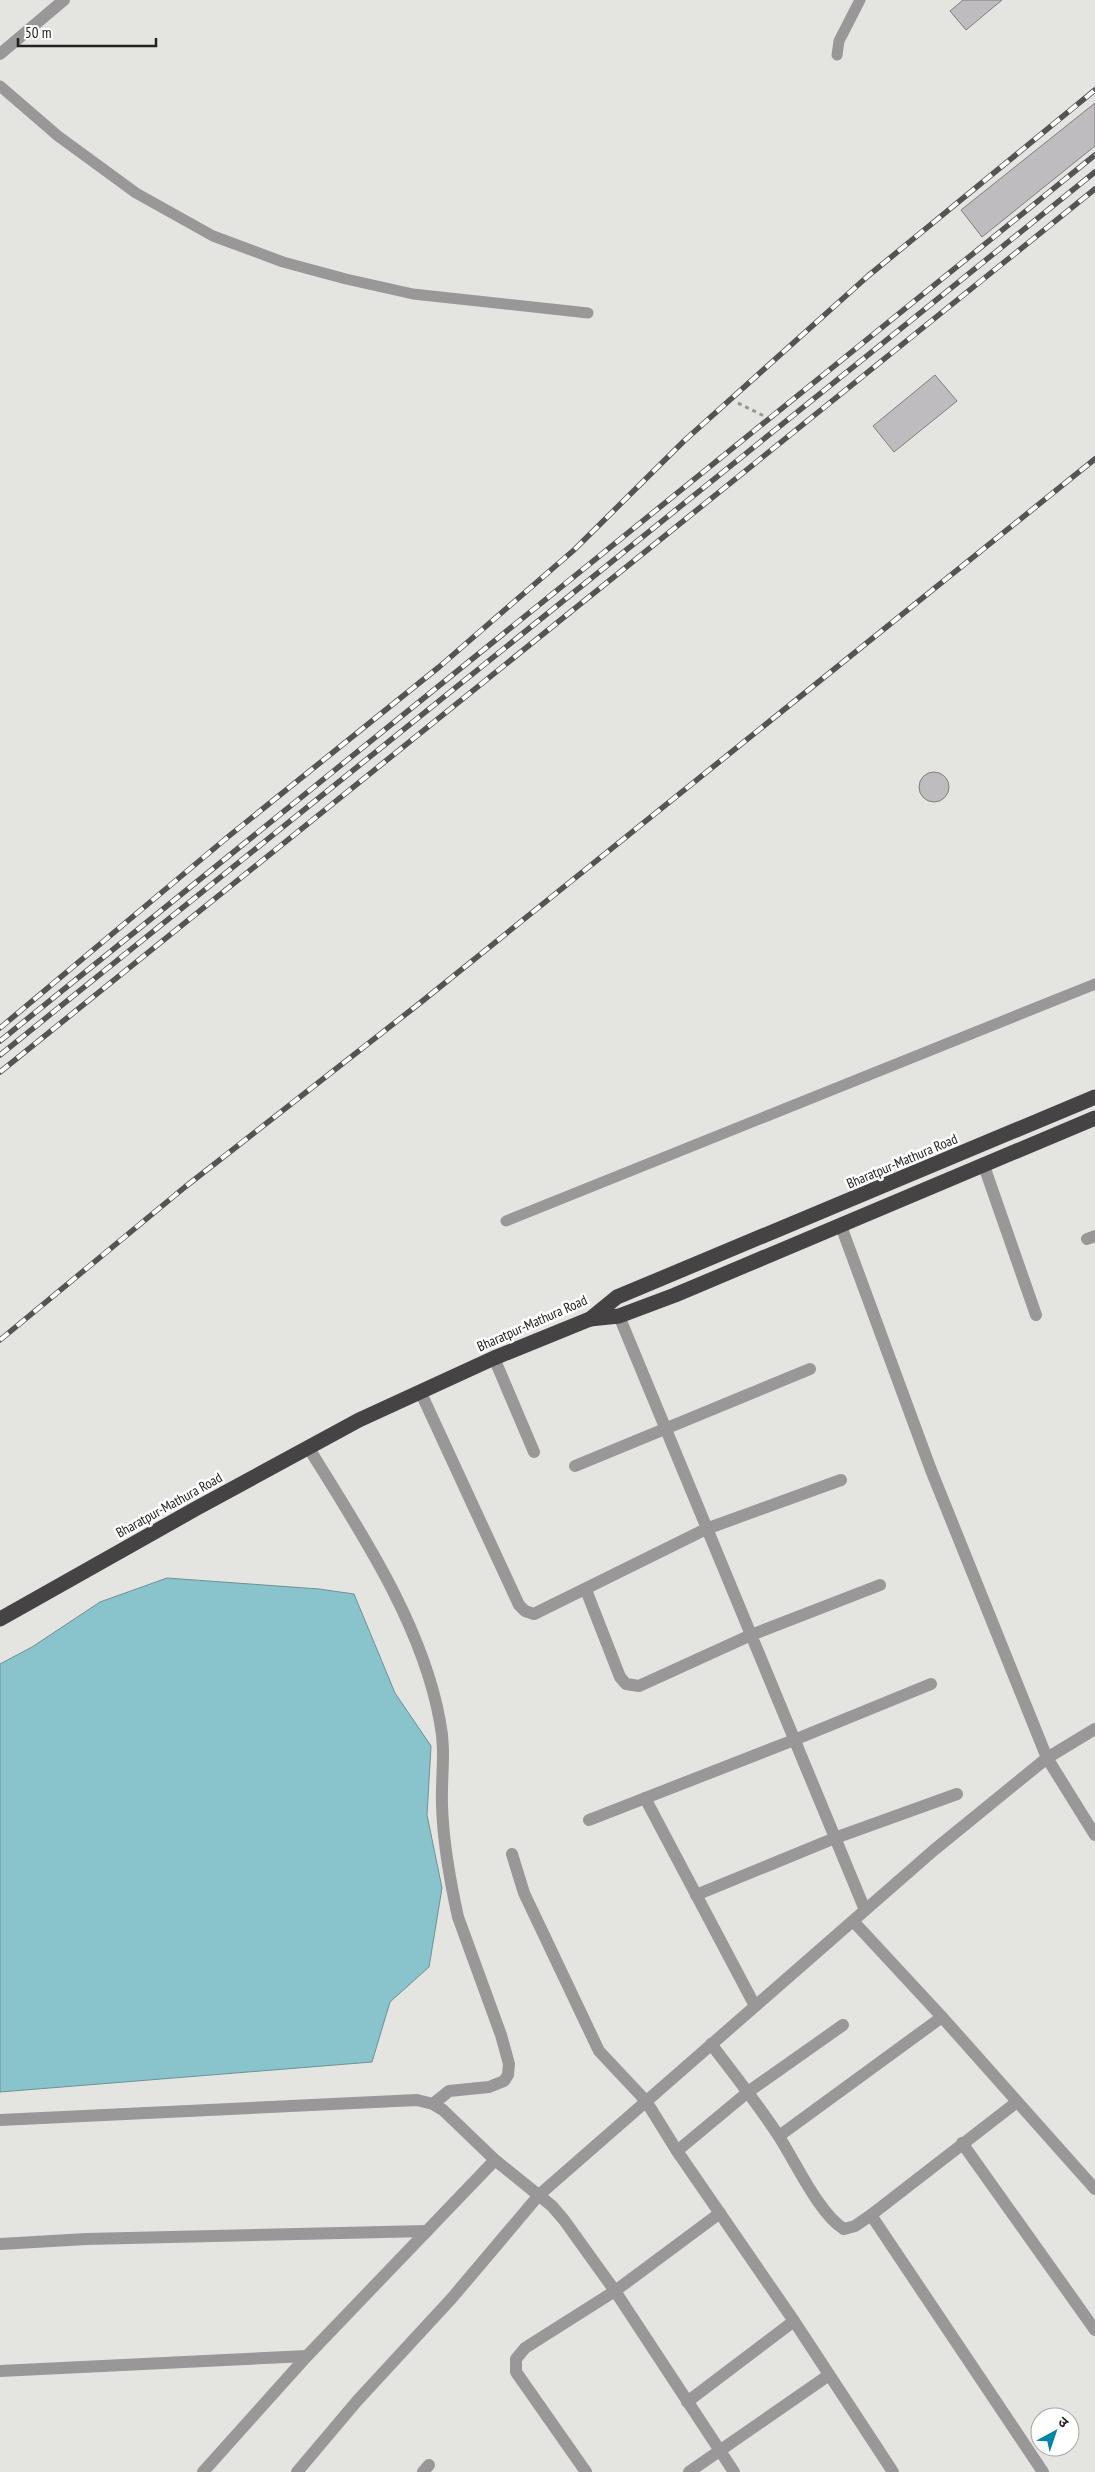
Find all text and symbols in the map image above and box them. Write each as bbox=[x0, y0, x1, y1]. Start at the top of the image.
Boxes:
scale bar bbox=[18, 15, 155, 47]
text: 50 m bbox=[25, 23, 51, 42]
street label: Bharatpur-Mathura Road bbox=[844, 1130, 960, 1192]
street label: Bharatpur-Mathura Road bbox=[474, 1291, 590, 1355]
street label: Bharatpur-Mathura Road bbox=[113, 1468, 225, 1542]
north arrow bbox=[1030, 2407, 1080, 2457]
text: उ bbox=[1054, 2413, 1073, 2432]

